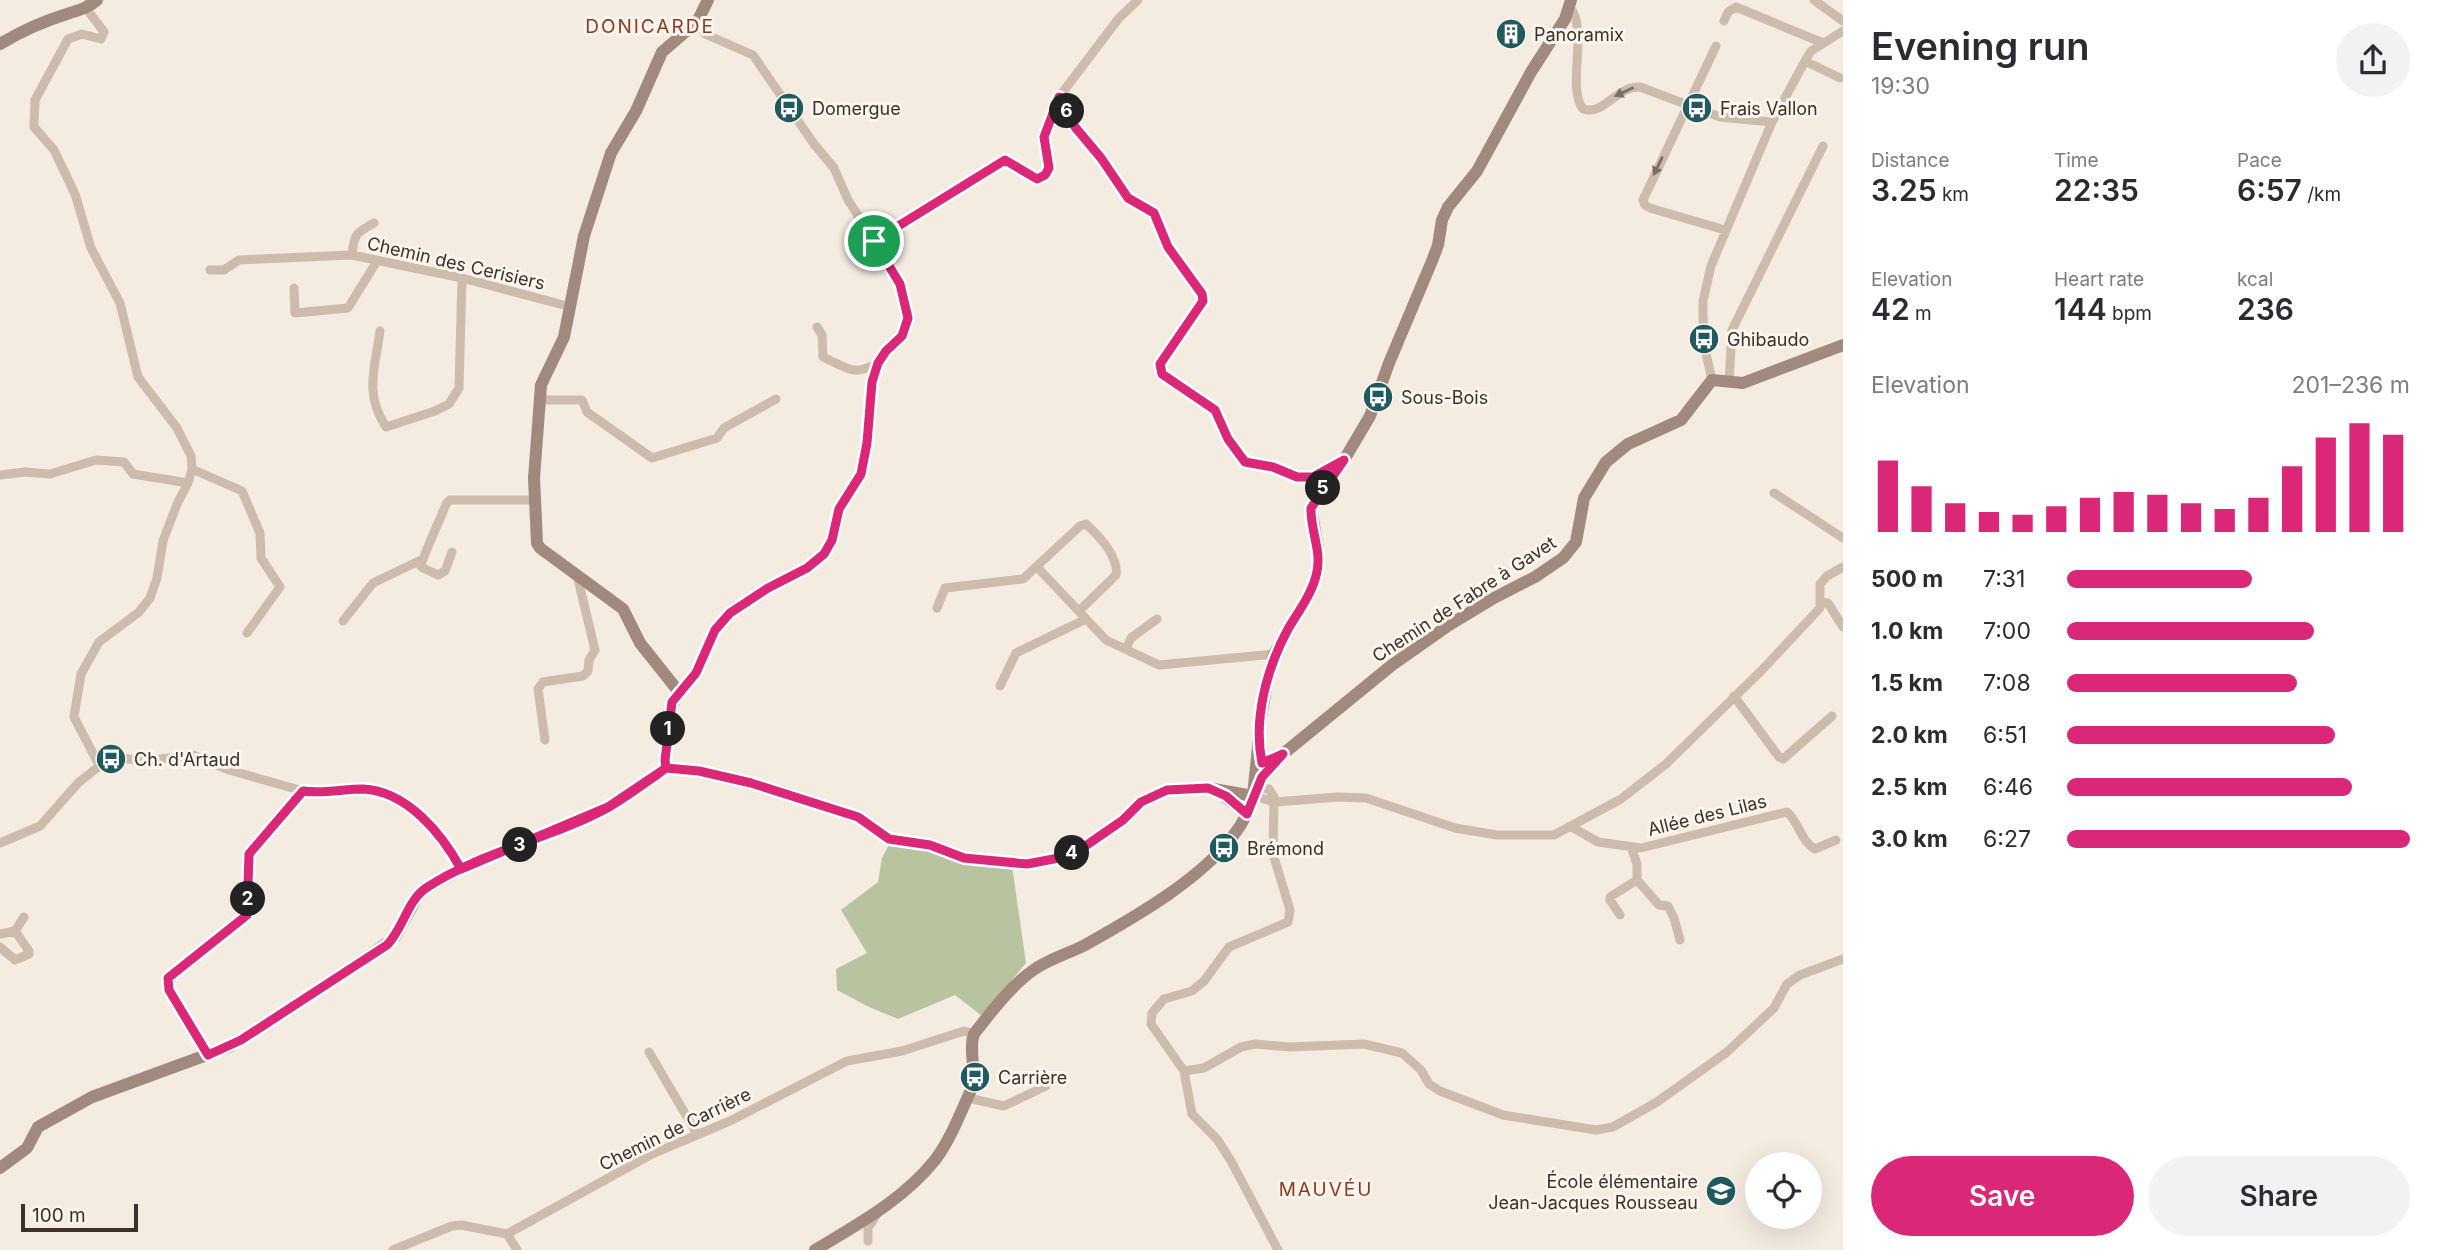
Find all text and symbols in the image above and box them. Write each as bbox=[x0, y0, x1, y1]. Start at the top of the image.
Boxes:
district label: DONICARDE bbox=[585, 15, 715, 38]
building icon: Panoramix bbox=[1494, 17, 1528, 51]
text: Evening run bbox=[1871, 23, 2089, 69]
button: share bbox=[2336, 23, 2410, 97]
place label: Panoramix bbox=[1534, 24, 1624, 45]
text: 19:30 bbox=[1871, 72, 1930, 100]
one-way arrow bbox=[1614, 86, 1635, 98]
bus stop icon: Domergue bbox=[772, 91, 806, 125]
bus stop icon: Frais Vallon bbox=[1680, 91, 1714, 125]
pin: 6 bbox=[1050, 94, 1084, 128]
place label: Domergue bbox=[812, 98, 901, 119]
place label: Frais Vallon bbox=[1720, 98, 1818, 119]
text: 6 bbox=[1060, 99, 1073, 122]
text: Distance bbox=[1871, 149, 1949, 172]
text: Time bbox=[2054, 149, 2099, 172]
text: Pace bbox=[2237, 149, 2282, 172]
one-way arrow bbox=[1653, 156, 1664, 176]
text: 3.25 bbox=[1871, 172, 1937, 208]
text: 22:35 bbox=[2054, 172, 2139, 208]
text: 6:57 bbox=[2237, 172, 2302, 208]
text: km bbox=[1937, 183, 1969, 206]
text: /km bbox=[2302, 183, 2341, 206]
pin bbox=[844, 211, 904, 271]
icon: arrive bbox=[855, 222, 893, 260]
street label: Chemin des Cerisiers bbox=[365, 232, 547, 294]
text: Elevation bbox=[1871, 268, 1952, 291]
text: Heart rate bbox=[2054, 268, 2144, 291]
text: kcal bbox=[2237, 268, 2273, 291]
text: 42 bbox=[1871, 291, 1910, 327]
text: 144 bbox=[2054, 291, 2107, 327]
text: 236 bbox=[2237, 291, 2294, 327]
text: m bbox=[1910, 302, 1932, 325]
text: bpm bbox=[2107, 302, 2152, 325]
bus stop icon: Ghibaudo bbox=[1687, 322, 1721, 356]
place label: Ghibaudo bbox=[1727, 329, 1809, 350]
text: Elevation bbox=[1871, 371, 1970, 399]
text: 201–236 m bbox=[2291, 371, 2410, 399]
bus stop icon: Sous-Bois bbox=[1361, 380, 1395, 414]
place label: Sous-Bois bbox=[1401, 387, 1488, 408]
pin: 5 bbox=[1306, 470, 1340, 505]
text: 5 bbox=[1316, 476, 1329, 499]
street label: Chemin de Fabre à Gavet bbox=[1368, 532, 1560, 666]
text: 500 m bbox=[1871, 565, 1943, 593]
text: 7:31 bbox=[1983, 565, 2025, 593]
text: 1.0 km bbox=[1871, 617, 1943, 645]
text: 7:00 bbox=[1983, 617, 2031, 645]
text: 1.5 km bbox=[1871, 669, 1943, 697]
text: 7:08 bbox=[1983, 669, 2031, 697]
pin: 1 bbox=[650, 712, 686, 746]
text: 1 bbox=[663, 717, 672, 740]
text: 2.0 km bbox=[1871, 721, 1948, 749]
text: 6:51 bbox=[1983, 721, 2027, 749]
bus stop icon: Ch. d'Artaud bbox=[94, 742, 128, 776]
place label: Ch. d'Artaud bbox=[134, 749, 240, 770]
text: 2.5 km bbox=[1871, 773, 1948, 801]
text: 6:46 bbox=[1983, 773, 2033, 801]
street label: Allée des Lilas bbox=[1645, 790, 1769, 840]
text: 3.0 km bbox=[1871, 825, 1948, 853]
text: 6:27 bbox=[1983, 825, 2031, 853]
pin: 3 bbox=[503, 828, 538, 862]
bus stop icon: Brémond bbox=[1207, 831, 1241, 865]
text: 3 bbox=[513, 833, 526, 856]
pin: 4 bbox=[1054, 836, 1090, 870]
place label: Brémond bbox=[1247, 838, 1324, 859]
text: 4 bbox=[1065, 841, 1078, 864]
pin: 2 bbox=[230, 881, 266, 916]
text: 2 bbox=[242, 887, 253, 910]
bus stop icon: Carrière bbox=[958, 1060, 992, 1094]
place label: Carrière bbox=[998, 1067, 1067, 1088]
street label: Chemin de Carrière bbox=[596, 1083, 754, 1175]
map controls bbox=[1745, 1152, 1822, 1229]
button: locate bbox=[1745, 1152, 1822, 1229]
button: Save bbox=[1871, 1156, 2134, 1236]
button: Share bbox=[2148, 1156, 2410, 1236]
place label: École élémentaire Jean-Jacques Rousseau bbox=[1488, 1170, 1698, 1213]
school or university icon: École élémentaire Jean-Jacques Rousseau bbox=[1704, 1174, 1738, 1208]
district label: MAUVÉU bbox=[1279, 1177, 1373, 1201]
scale bar bbox=[21, 1201, 138, 1233]
text: 100 m bbox=[32, 1204, 86, 1227]

